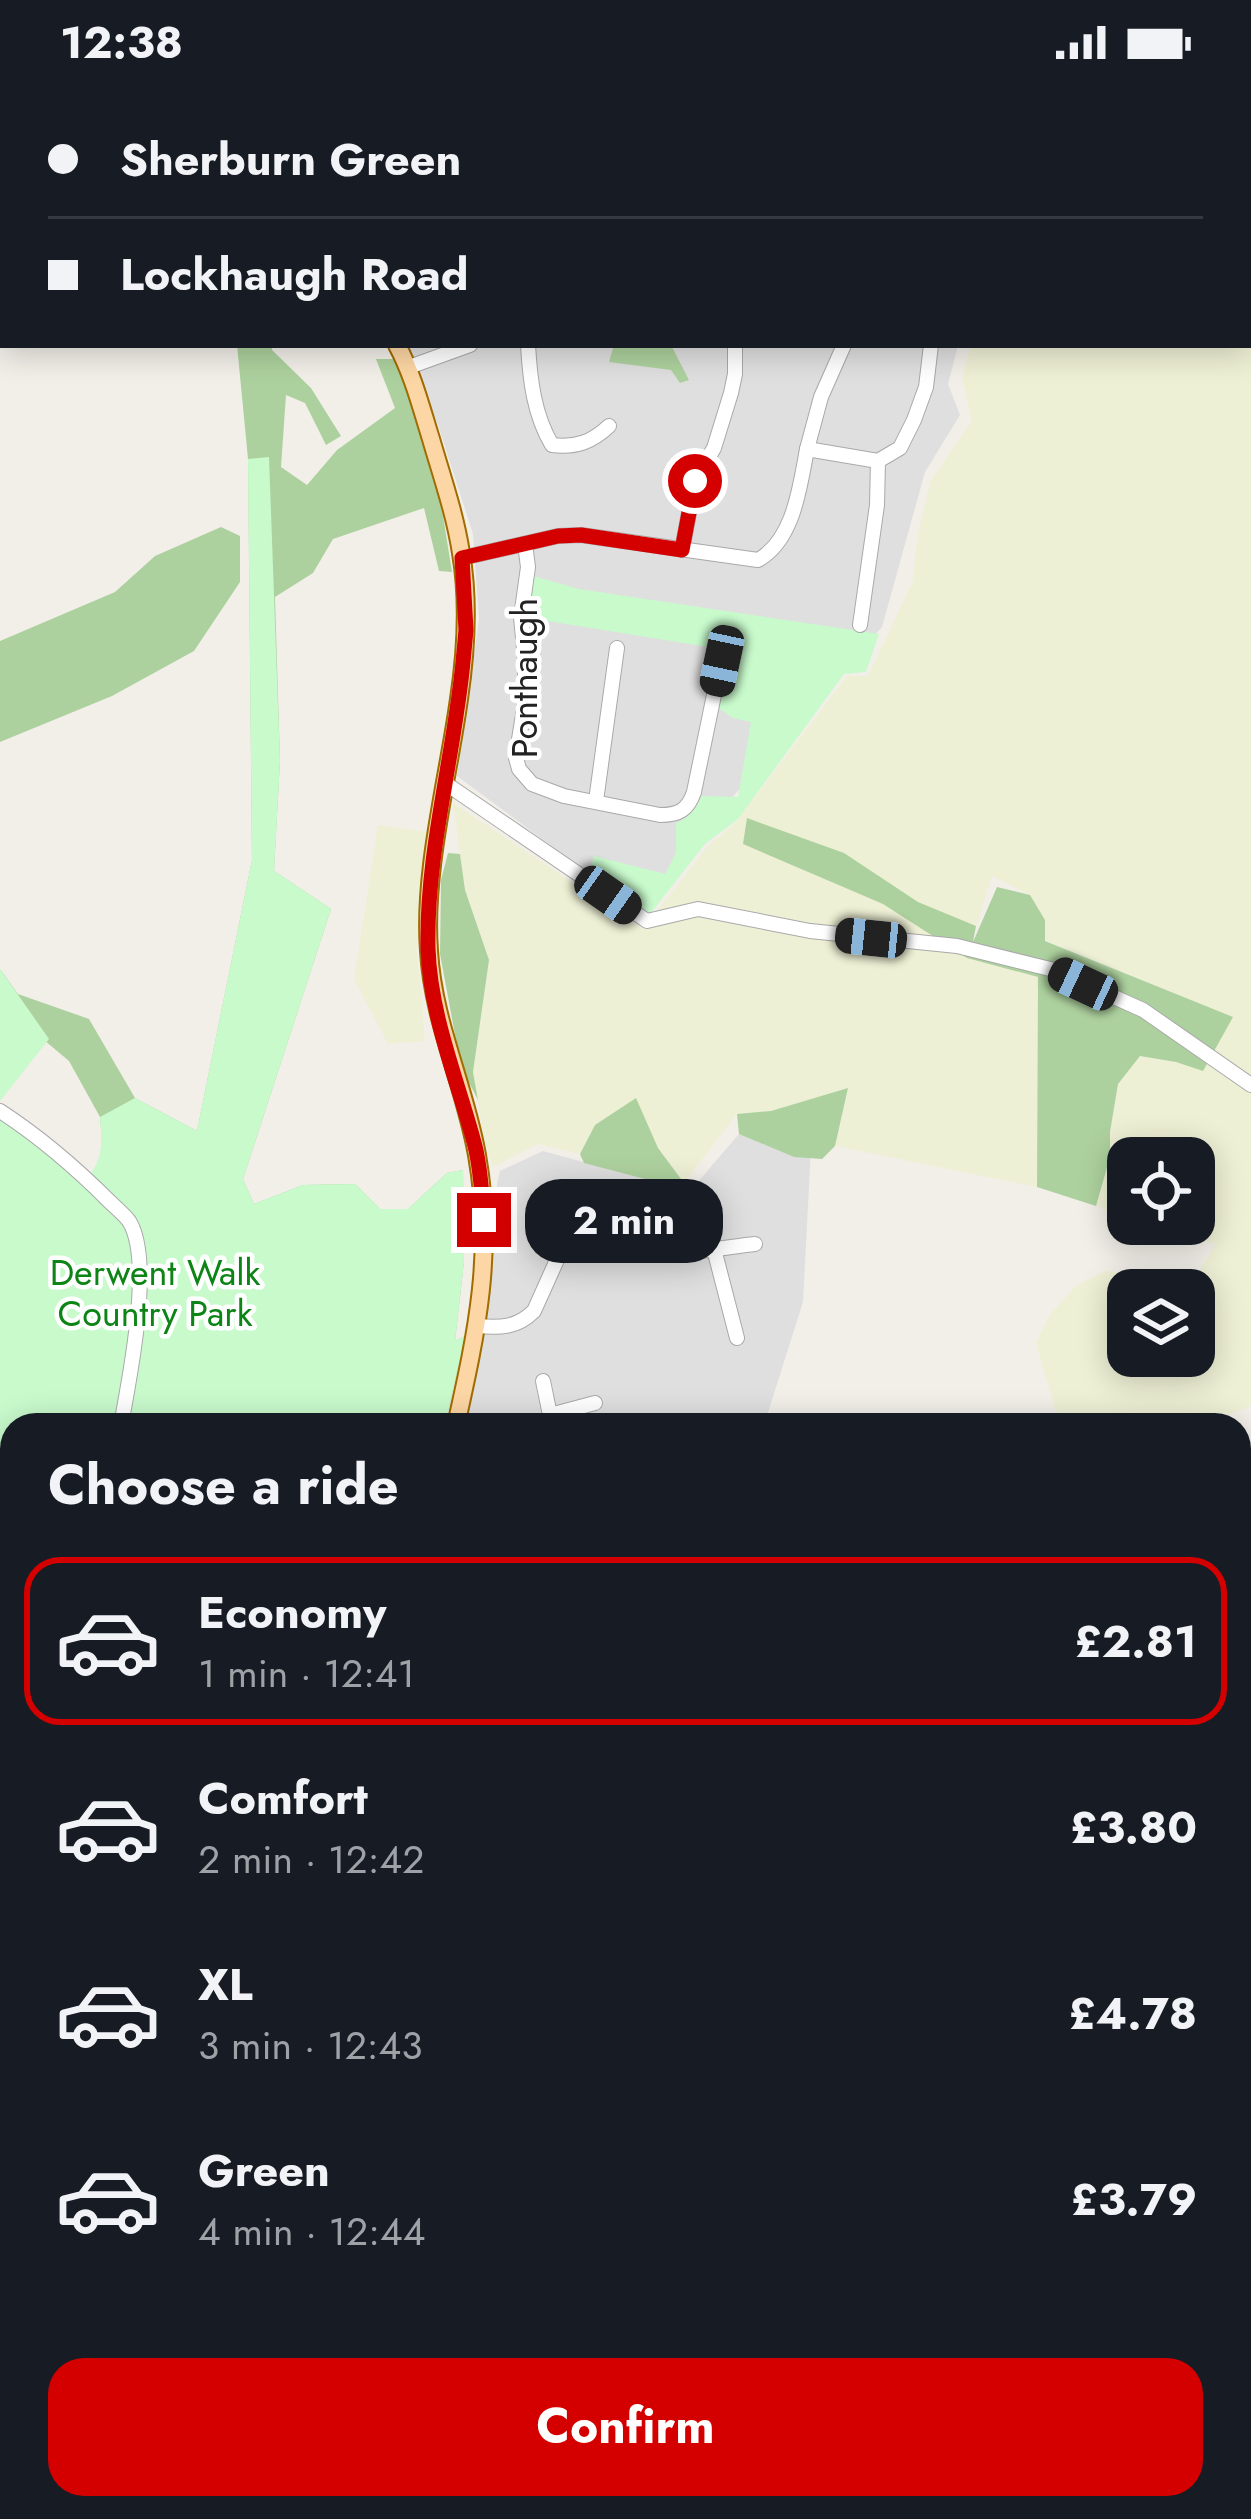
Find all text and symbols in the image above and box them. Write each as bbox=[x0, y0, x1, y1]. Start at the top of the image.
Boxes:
text: 12:38 bbox=[60, 10, 183, 75]
text: Sherburn Green bbox=[120, 127, 461, 192]
text: Lockhaugh Road bbox=[120, 242, 468, 307]
route start bbox=[668, 454, 722, 508]
street label: Ponthaugh bbox=[498, 598, 550, 758]
car bbox=[697, 622, 747, 700]
car bbox=[568, 860, 648, 930]
car bbox=[833, 916, 909, 960]
car bbox=[1043, 952, 1123, 1016]
map controls bbox=[1107, 1137, 1215, 1377]
button: locate bbox=[1107, 1137, 1215, 1245]
callout: 2 min bbox=[526, 1178, 724, 1262]
text: 2 min bbox=[573, 1192, 675, 1249]
route end bbox=[457, 1193, 511, 1247]
park label: Derwent Walk Country Park bbox=[50, 1246, 261, 1339]
button: layers bbox=[1107, 1269, 1215, 1377]
text: Choose a ride bbox=[48, 1446, 399, 1524]
text: Economy bbox=[198, 1580, 386, 1645]
icon: car bbox=[54, 1587, 162, 1695]
text: £2.81 bbox=[1074, 1609, 1197, 1674]
text: 1 min · 12:41 bbox=[198, 1645, 415, 1702]
text: Comfort bbox=[198, 1766, 368, 1831]
icon: car bbox=[54, 1773, 162, 1881]
text: £3.80 bbox=[1070, 1795, 1197, 1860]
text: 2 min · 12:42 bbox=[198, 1831, 424, 1888]
text: XL bbox=[198, 1952, 253, 2017]
icon: car bbox=[54, 1959, 162, 2067]
text: £4.78 bbox=[1068, 1981, 1197, 2046]
text: 3 min · 12:43 bbox=[198, 2017, 423, 2074]
text: Green bbox=[198, 2138, 330, 2203]
icon: car bbox=[54, 2145, 162, 2253]
text: £3.79 bbox=[1071, 2167, 1197, 2232]
text: 4 min · 12:44 bbox=[198, 2203, 426, 2260]
button: Confirm bbox=[48, 2358, 1203, 2496]

